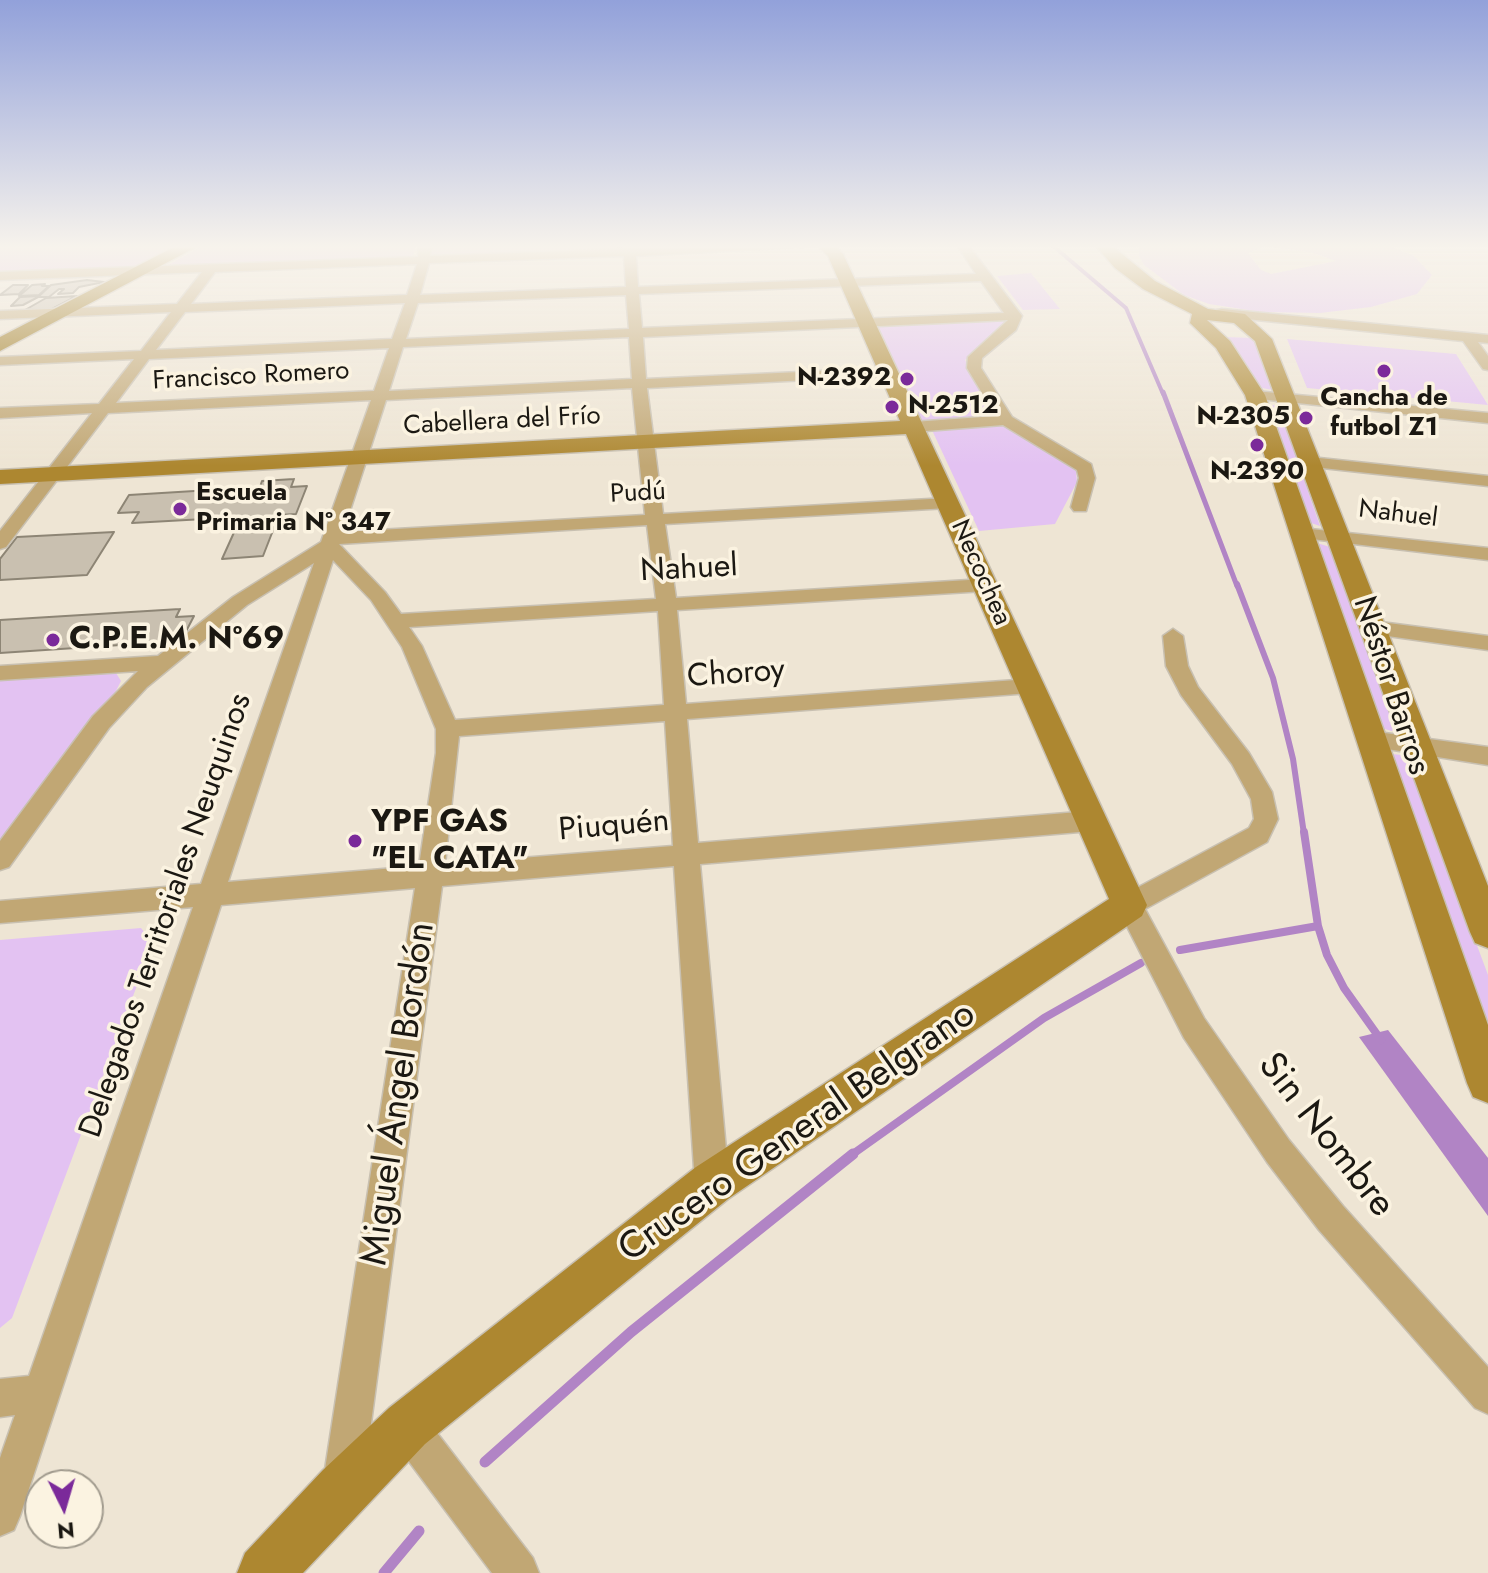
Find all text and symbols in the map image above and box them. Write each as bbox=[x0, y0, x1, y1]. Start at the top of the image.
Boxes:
street label: Francisco Romero bbox=[152, 356, 350, 398]
marker: Cancha de futbol Z1 bbox=[1375, 362, 1393, 380]
place label: N-2392 bbox=[797, 363, 891, 395]
marker: N-2392 bbox=[898, 370, 916, 388]
place label: Cancha de futbol Z1 bbox=[1320, 383, 1448, 444]
place label: N-2512 bbox=[908, 391, 999, 423]
marker: N-2512 bbox=[883, 398, 901, 416]
street label: Cabellera del Frío bbox=[403, 401, 601, 443]
place label: N-2305 bbox=[1196, 402, 1290, 434]
marker: N-2305 bbox=[1297, 409, 1315, 427]
marker: N-2390 bbox=[1248, 436, 1266, 454]
place label: N-2390 bbox=[1210, 457, 1304, 489]
street label: Pudú bbox=[609, 477, 667, 511]
place label: Escuela Primaria N° 347 bbox=[196, 478, 391, 540]
street label: Nahuel bbox=[1357, 495, 1439, 535]
marker: Escuela Primaria N° 347 bbox=[171, 500, 189, 518]
street label: Necochea bbox=[943, 515, 1017, 631]
street label: Nahuel bbox=[639, 548, 739, 592]
street label: Néstor Barros bbox=[1343, 592, 1437, 780]
place label: C.P.E.M. Nº69 bbox=[69, 621, 284, 659]
marker: C.P.E.M. Nº69 bbox=[44, 631, 62, 649]
street label: Choroy bbox=[686, 652, 786, 698]
street label: Delegados Territoriales Neuquinos bbox=[73, 689, 261, 1143]
street label: Piuquén bbox=[557, 803, 671, 851]
place label: YPF GAS "EL CATA" bbox=[371, 804, 529, 879]
marker: YPF GAS "EL CATA" bbox=[346, 832, 364, 850]
street label: Miguel Ángel Bordón bbox=[353, 920, 447, 1268]
street label: Crucero General Belgrano bbox=[611, 993, 985, 1273]
street label: Sin Nombre bbox=[1247, 1045, 1403, 1227]
north arrow bbox=[24, 1469, 104, 1549]
text: N bbox=[56, 1514, 76, 1548]

